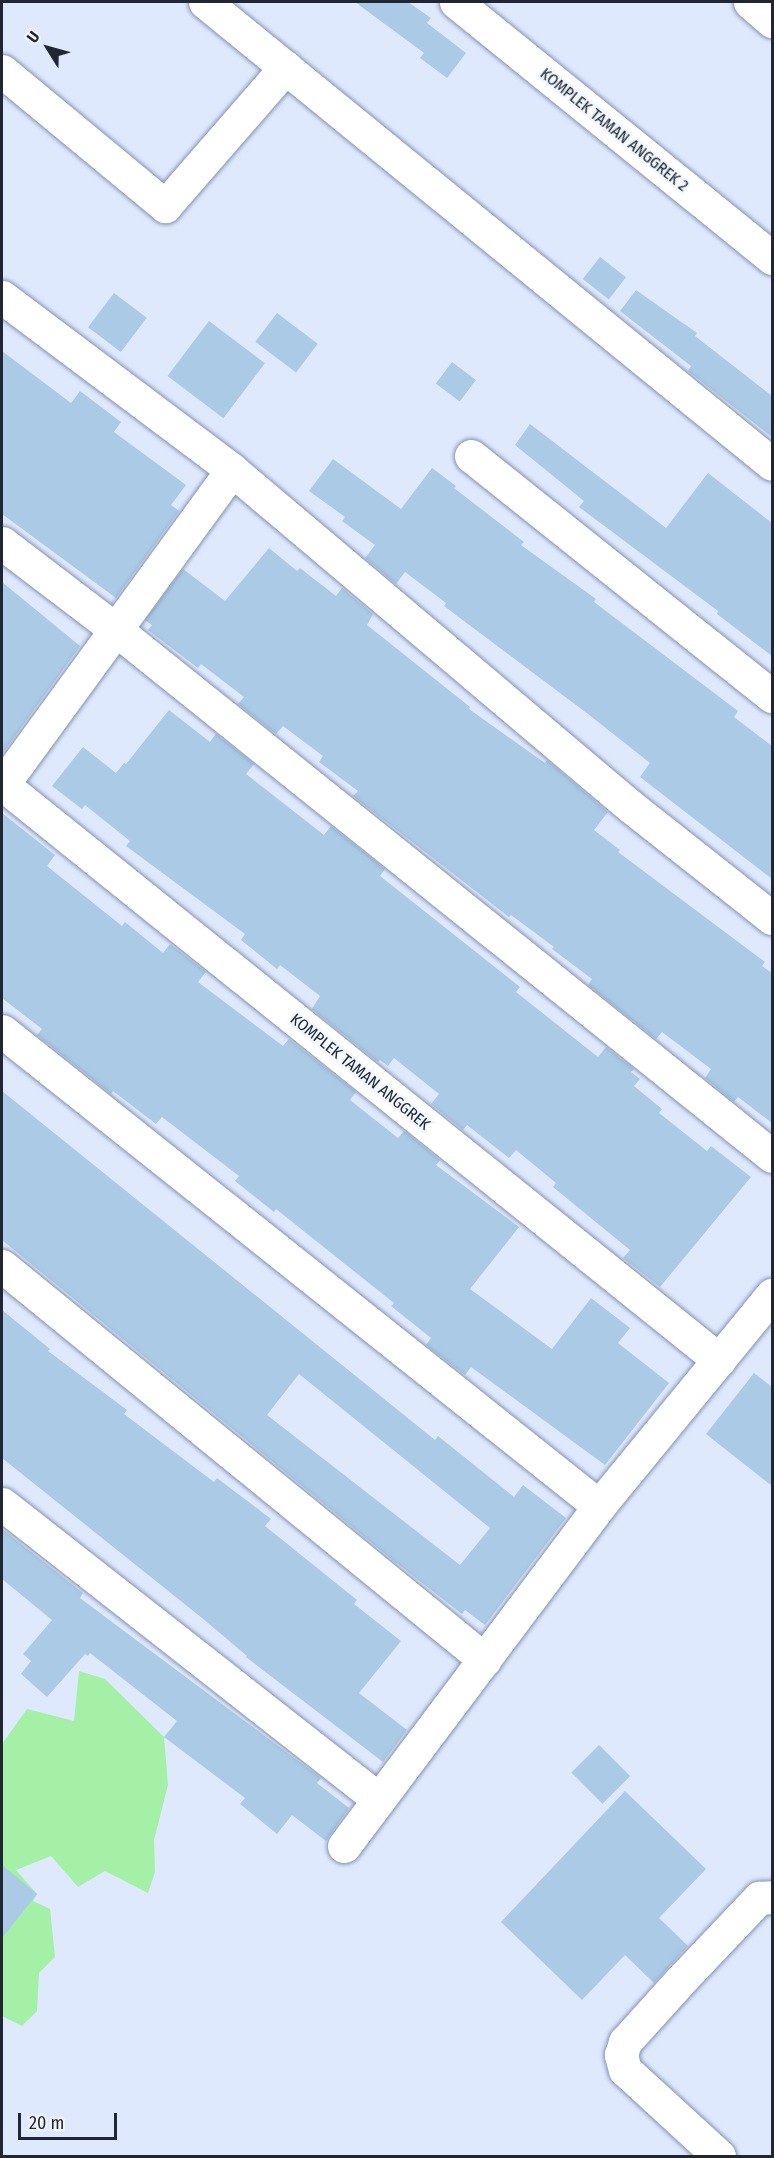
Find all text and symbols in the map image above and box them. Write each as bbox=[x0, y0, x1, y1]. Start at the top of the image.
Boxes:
north arrow bbox=[18, 18, 78, 78]
text: U bbox=[23, 27, 44, 46]
street label: KOMPLEK TAMAN ANGGREK 2 bbox=[536, 64, 692, 196]
street label: KOMPLEK TAMAN ANGGREK bbox=[286, 1010, 434, 1134]
scale bar bbox=[21, 2101, 120, 2139]
text: 20 m bbox=[29, 2112, 64, 2134]

